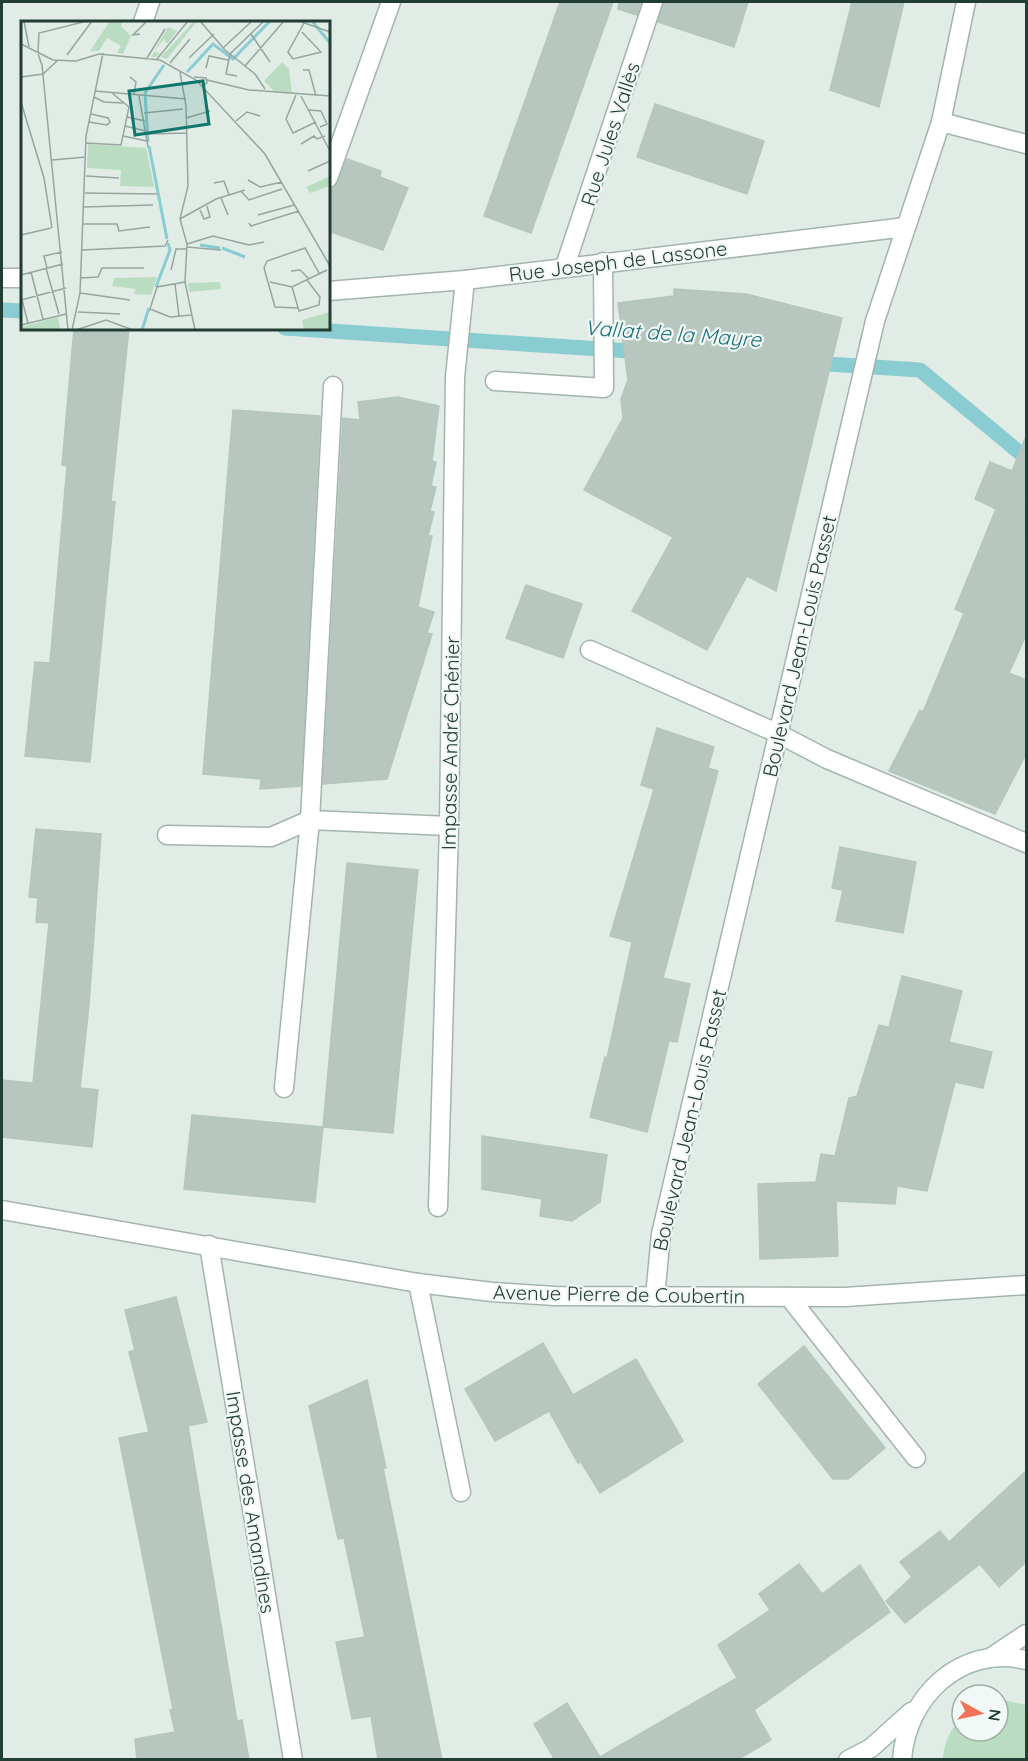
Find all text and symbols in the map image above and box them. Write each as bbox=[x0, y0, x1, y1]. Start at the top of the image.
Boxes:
inset map bbox=[21, 21, 330, 330]
street label: Rue Jules Vallès bbox=[575, 59, 645, 209]
street label: Rue Joseph de Lassone bbox=[507, 235, 729, 287]
water label: Vallat de la Mayre bbox=[584, 314, 763, 352]
street label: Boulevard Jean-Louis Passet bbox=[757, 512, 841, 779]
street label: Impasse André Chénier bbox=[436, 635, 464, 850]
street label: Boulevard Jean-Louis Passet bbox=[647, 986, 731, 1253]
street label: Avenue Pierre de Coubertin bbox=[493, 1279, 745, 1309]
street label: Impasse des Amandines bbox=[221, 1389, 281, 1615]
north arrow bbox=[950, 1683, 1010, 1743]
text: N bbox=[984, 1708, 1006, 1722]

